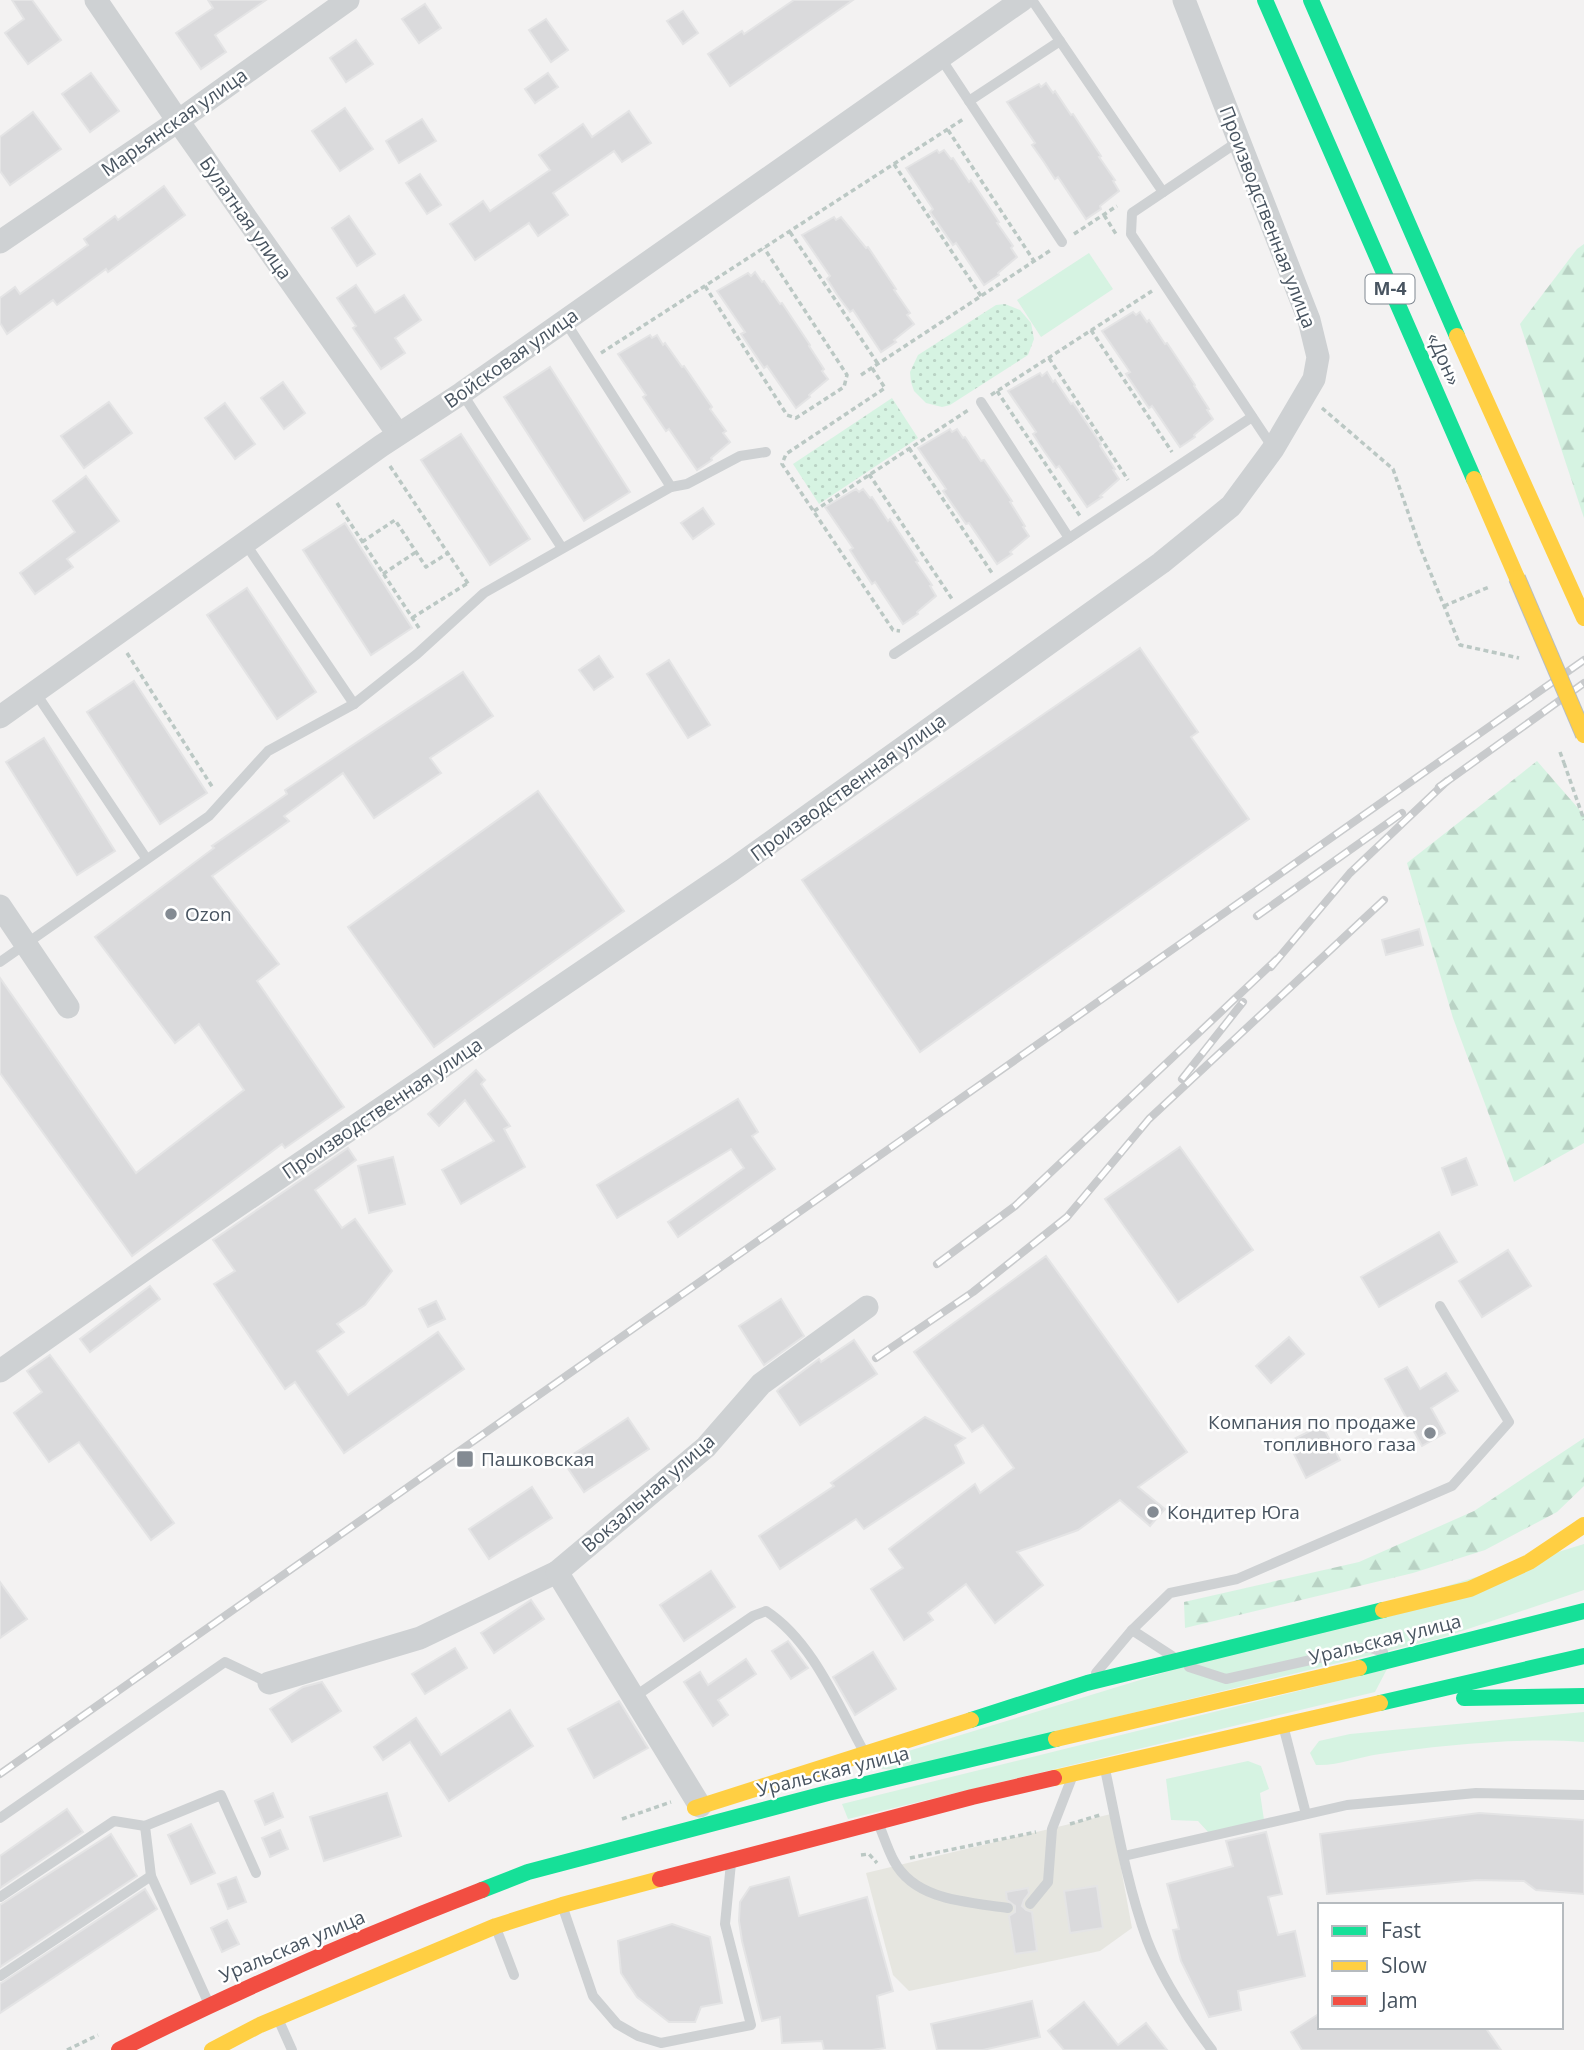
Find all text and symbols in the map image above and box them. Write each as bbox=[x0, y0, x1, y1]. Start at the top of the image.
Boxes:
street label: Марьянская улица bbox=[96, 62, 252, 182]
street label: Производственная улица bbox=[1214, 102, 1322, 332]
street label: Булатная улица bbox=[194, 151, 298, 285]
road number: М-4 bbox=[1366, 274, 1414, 304]
street label: Войсковая улица bbox=[439, 302, 583, 414]
street label: «Дон» bbox=[1421, 328, 1467, 390]
street label: Производственная улица bbox=[745, 707, 951, 867]
place label: Ozon bbox=[185, 901, 232, 927]
marker: Ozon bbox=[163, 906, 179, 922]
street label: Производственная улица bbox=[277, 1031, 487, 1185]
place label: Компания по продаже топливного газа bbox=[1208, 1409, 1416, 1457]
marker: Компания по продаже топливного газа bbox=[1422, 1425, 1438, 1441]
street label: Вокзальная улица bbox=[576, 1428, 720, 1558]
place label: Пашковская bbox=[481, 1446, 594, 1472]
marker: Пашковская bbox=[455, 1449, 475, 1469]
place label: Кондитер Юга bbox=[1167, 1499, 1300, 1525]
marker: Кондитер Юга bbox=[1145, 1504, 1161, 1520]
street label: Уральская улица bbox=[1306, 1608, 1464, 1670]
street label: Уральская улица bbox=[754, 1740, 912, 1802]
legend bbox=[1318, 1903, 1563, 2029]
street label: Уральская улица bbox=[215, 1904, 369, 1988]
text: Fast bbox=[1381, 1916, 1421, 1944]
text: Slow bbox=[1381, 1951, 1427, 1979]
text: Jam bbox=[1379, 1986, 1418, 2014]

